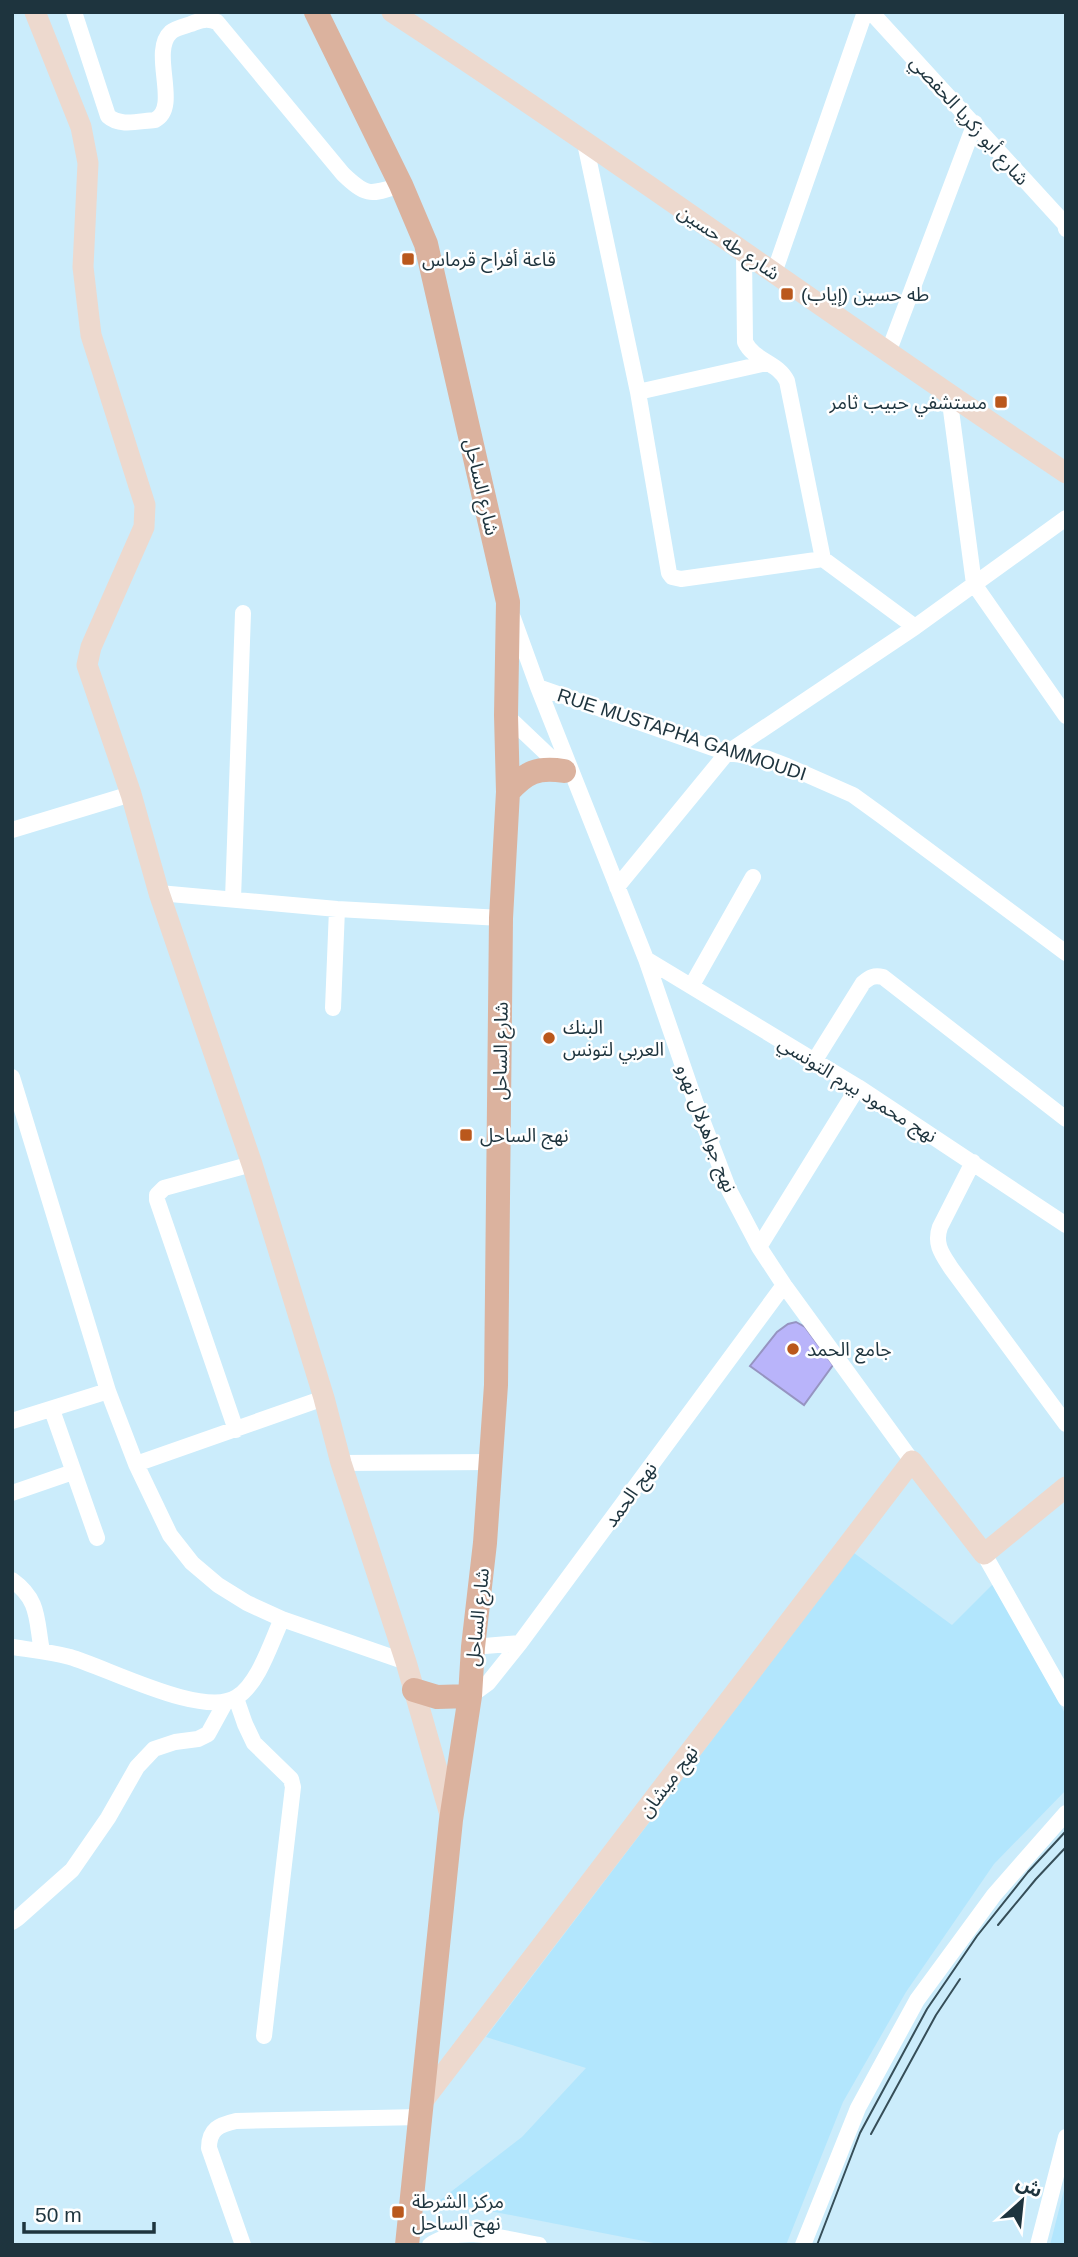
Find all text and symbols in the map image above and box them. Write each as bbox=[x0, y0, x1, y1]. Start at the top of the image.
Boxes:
street label: شارع أبو زكريا الحفصي bbox=[903, 51, 1033, 192]
street label: شارع طه حسين bbox=[672, 201, 783, 287]
place label: قاعة أفراح قرماس bbox=[422, 249, 556, 273]
marker: قاعة أفراح قرماس bbox=[400, 251, 416, 267]
place label: طه حسين (إياب) bbox=[801, 284, 929, 307]
marker: طه حسين (إياب) bbox=[779, 286, 795, 302]
place label: مستشفي حبيب ثامر bbox=[828, 392, 987, 417]
marker: مستشفي حبيب ثامر bbox=[993, 394, 1009, 410]
street label: شارع الساحل bbox=[457, 437, 503, 538]
street label: RUE MUSTAPHA GAMMOUDI bbox=[555, 684, 809, 785]
street label: شارع الساحل bbox=[489, 1002, 515, 1100]
place label: البنك العربي لتونس bbox=[563, 1017, 664, 1064]
marker: البنك العربي لتونس bbox=[541, 1030, 557, 1046]
street label: نهج محمود بيرم التونسي bbox=[772, 1032, 941, 1151]
street label: نهج جواهرلال نهرو bbox=[669, 1061, 741, 1197]
place label: نهج الساحل bbox=[480, 1125, 569, 1150]
marker: نهج الساحل bbox=[458, 1127, 474, 1143]
place label: جامع الحمد bbox=[807, 1339, 892, 1364]
marker: جامع الحمد bbox=[785, 1341, 801, 1357]
street label: نهج الحمد bbox=[600, 1458, 664, 1533]
street label: شارع الساحل bbox=[462, 1567, 496, 1667]
street label: نهج ميشان bbox=[635, 1741, 705, 1824]
north arrow bbox=[987, 2166, 1057, 2236]
text: ش bbox=[1013, 2171, 1046, 2202]
scale bar bbox=[24, 2190, 154, 2234]
place label: مركز الشرطة نهج الساحل bbox=[412, 2191, 504, 2238]
text: 50 m bbox=[35, 2203, 82, 2226]
marker: مركز الشرطة نهج الساحل bbox=[390, 2204, 406, 2220]

